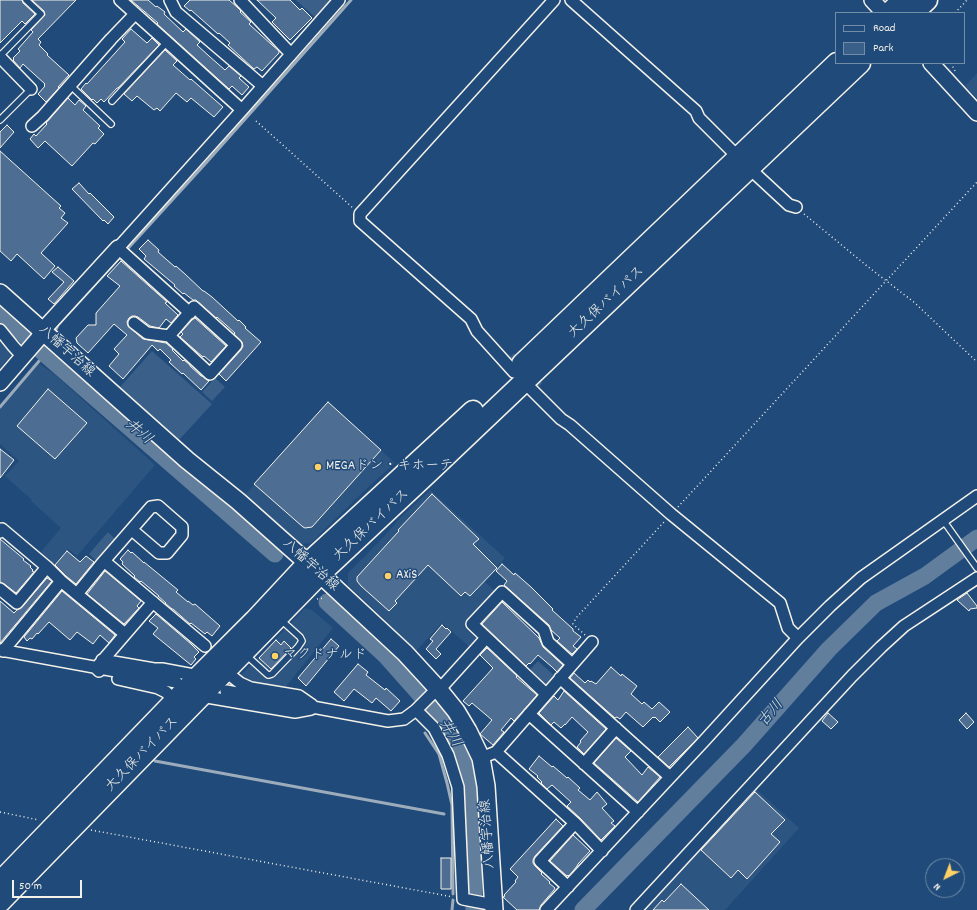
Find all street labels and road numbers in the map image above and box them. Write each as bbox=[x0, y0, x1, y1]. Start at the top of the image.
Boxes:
street label: 大久保バイパス bbox=[565, 263, 649, 343]
street label: 八幡宇治線 bbox=[34, 322, 98, 382]
street label: 大久保バイパス bbox=[330, 486, 414, 566]
street label: 八幡宇治線 bbox=[278, 536, 342, 596]
street label: 大久保バイパス bbox=[103, 714, 183, 796]
street label: 八幡宇治線 bbox=[478, 798, 500, 870]

